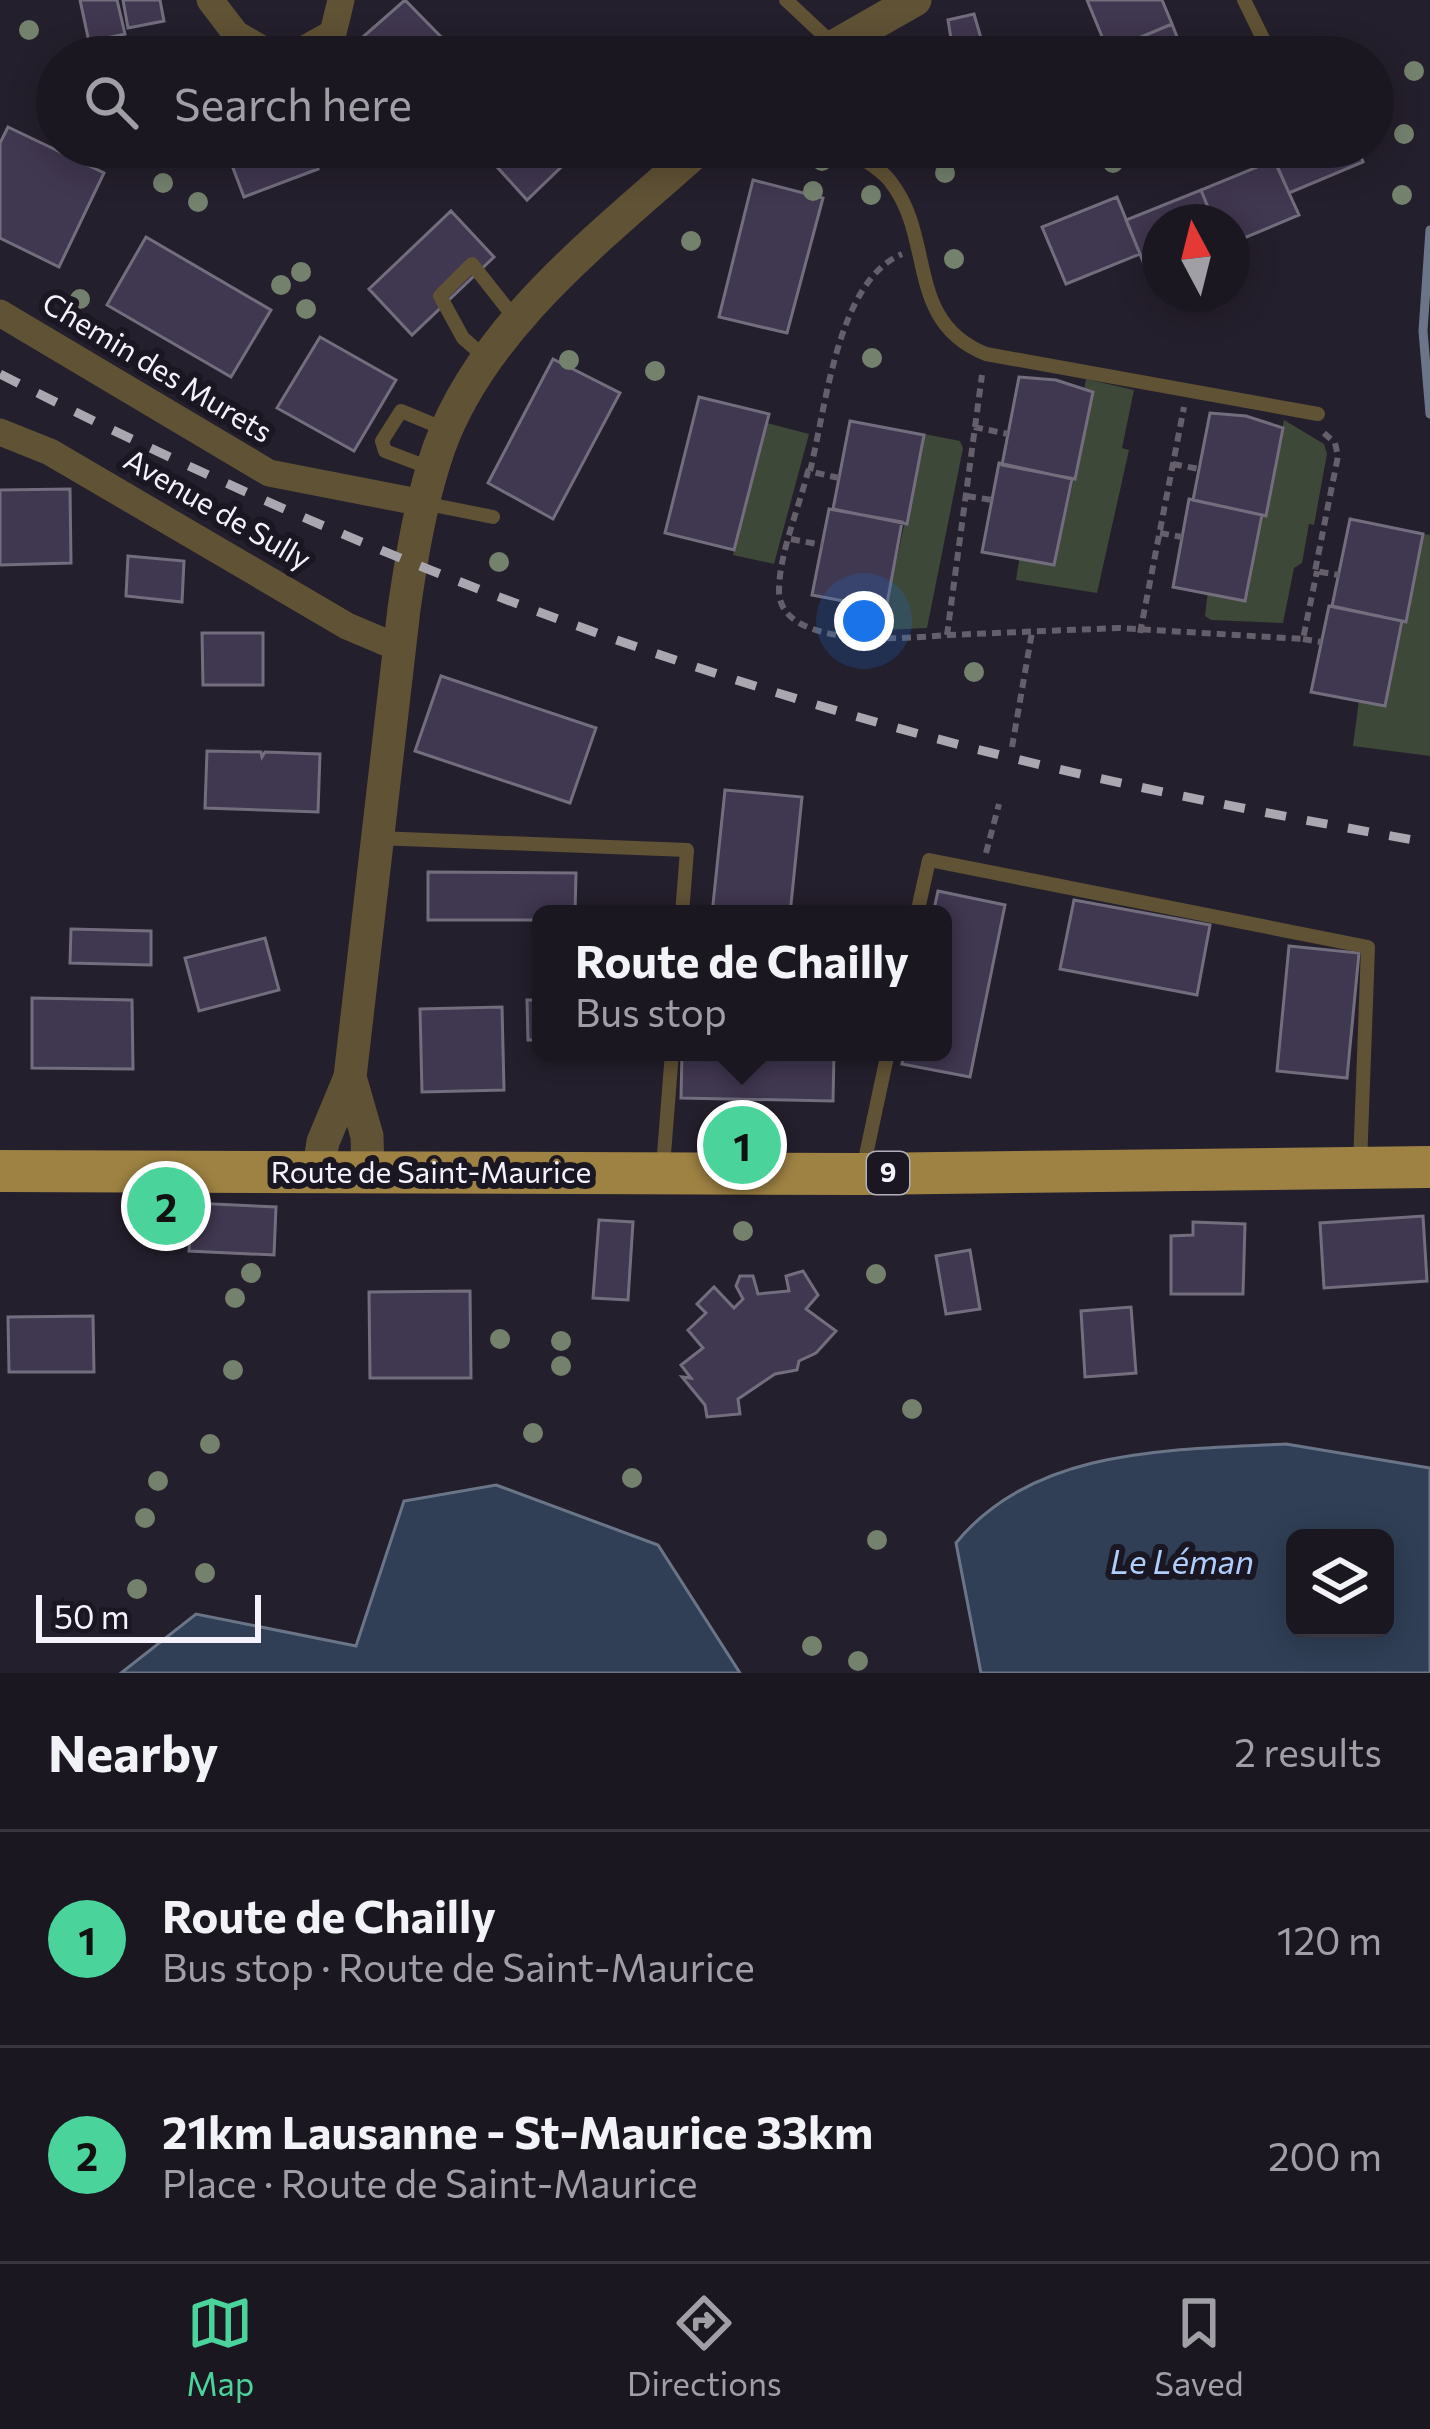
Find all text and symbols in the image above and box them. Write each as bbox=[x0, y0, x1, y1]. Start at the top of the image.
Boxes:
search box bbox=[36, 36, 1394, 168]
icon: search bbox=[78, 69, 144, 135]
text: Search here bbox=[174, 75, 412, 130]
north arrow bbox=[1142, 204, 1250, 312]
street label: Chemin des Murets bbox=[37, 283, 280, 449]
street label: Avenue de Sully bbox=[118, 439, 318, 576]
your location bbox=[834, 591, 894, 651]
popup bbox=[532, 905, 952, 1061]
text: Route de Chailly bbox=[575, 932, 909, 987]
text: Bus stop bbox=[575, 987, 727, 1035]
pin: 1 bbox=[703, 1100, 781, 1190]
street label: Route de Saint-Maurice bbox=[271, 1152, 591, 1189]
road number: 9 bbox=[867, 1152, 909, 1194]
pin: 2 bbox=[127, 1161, 205, 1251]
map controls bbox=[1286, 1529, 1394, 1637]
button: layers bbox=[1286, 1529, 1394, 1637]
water label: Le Léman bbox=[1110, 1540, 1254, 1581]
scale bar bbox=[36, 1589, 261, 1642]
text: 50 m bbox=[54, 1595, 130, 1636]
text: Nearby bbox=[48, 1720, 218, 1783]
text: 2 results bbox=[1234, 1727, 1382, 1775]
text: Route de Chailly bbox=[162, 1887, 496, 1942]
text: 1 bbox=[78, 1915, 96, 1963]
text: 120 m bbox=[1277, 1915, 1382, 1963]
text: Bus stop · Route de Saint-Maurice bbox=[162, 1942, 755, 1990]
text: 21km Lausanne - St-Maurice 33km bbox=[162, 2103, 873, 2158]
text: 2 bbox=[76, 2131, 98, 2179]
text: 200 m bbox=[1268, 2131, 1382, 2179]
text: Place · Route de Saint-Maurice bbox=[162, 2158, 698, 2206]
tab: Map bbox=[186, 2290, 254, 2403]
tab: Directions bbox=[627, 2290, 782, 2403]
tab: Saved bbox=[1155, 2290, 1244, 2403]

